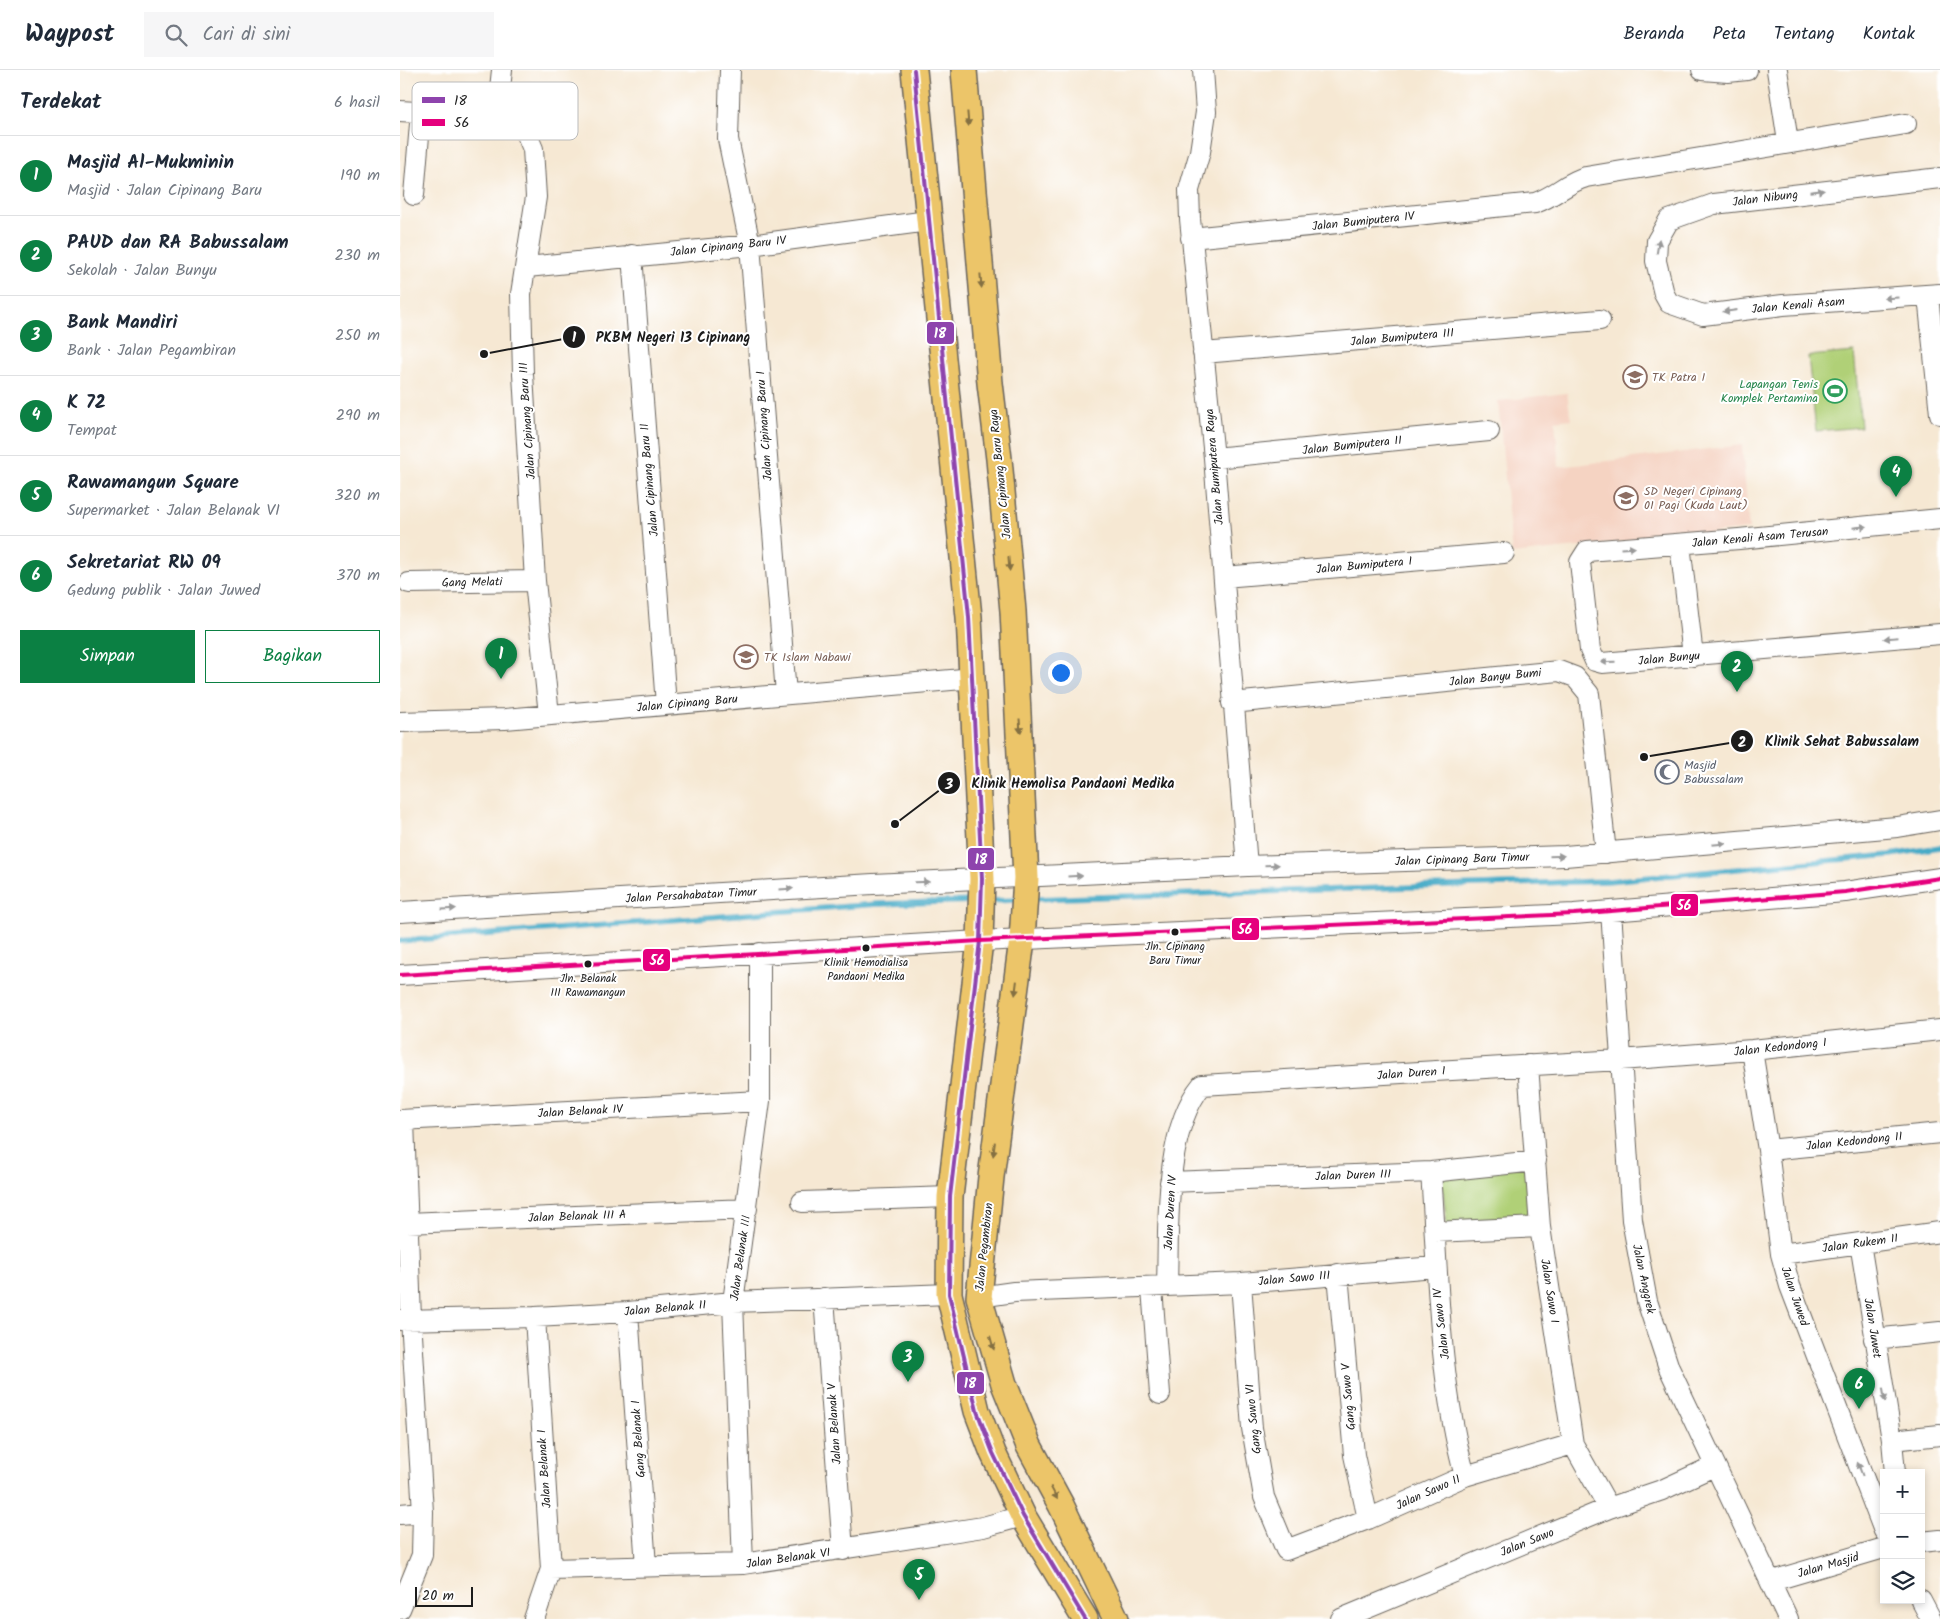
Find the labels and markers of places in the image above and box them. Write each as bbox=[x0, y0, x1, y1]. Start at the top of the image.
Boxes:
callout: PKBM Negeri 13 Cipinang bbox=[561, 322, 761, 351]
school or university icon: TK Patra I bbox=[1622, 364, 1648, 390]
place label: TK Patra I bbox=[1652, 368, 1706, 387]
place label: Lapangan Tenis Komplek Pertamina bbox=[1721, 375, 1818, 408]
sports icon: Lapangan Tenis Komplek Pertamina bbox=[1822, 378, 1848, 404]
pin: 4 bbox=[1880, 456, 1912, 497]
place label: SD Negeri Cipinang 01 Pagi (Kuda Laut) bbox=[1644, 482, 1748, 515]
school or university icon: SD Negeri Cipinang 01 Pagi (Kuda Laut) bbox=[1613, 485, 1639, 511]
pin: 1 bbox=[485, 638, 517, 679]
school or university icon: TK Islam Nabawi bbox=[733, 644, 759, 670]
place label: TK Islam Nabawi bbox=[764, 648, 852, 667]
pin: 2 bbox=[1721, 651, 1753, 692]
callout: Klinik Sehat Babussalam bbox=[1730, 727, 1929, 756]
place label: Masjid Babussalam bbox=[1684, 756, 1744, 789]
mosque icon: Masjid Babussalam bbox=[1654, 759, 1680, 785]
callout: Klinik Hemolisa Pandaoni Medika bbox=[937, 769, 1184, 798]
marker: Jln. Cipinang Baru Timur bbox=[1170, 927, 1180, 937]
place label: Jln. Cipinang Baru Timur bbox=[1145, 938, 1205, 970]
marker: Klinik Hemodialisa Pandaoni Medika bbox=[861, 943, 871, 953]
place label: Klinik Hemodialisa Pandaoni Medika bbox=[824, 954, 908, 986]
marker: Jln. Belanak III Rawamangun bbox=[583, 959, 593, 969]
place label: Jln. Belanak III Rawamangun bbox=[551, 970, 626, 1002]
pin: 3 bbox=[892, 1341, 924, 1382]
pin: 6 bbox=[1843, 1368, 1875, 1409]
pin: 5 bbox=[903, 1559, 935, 1600]

